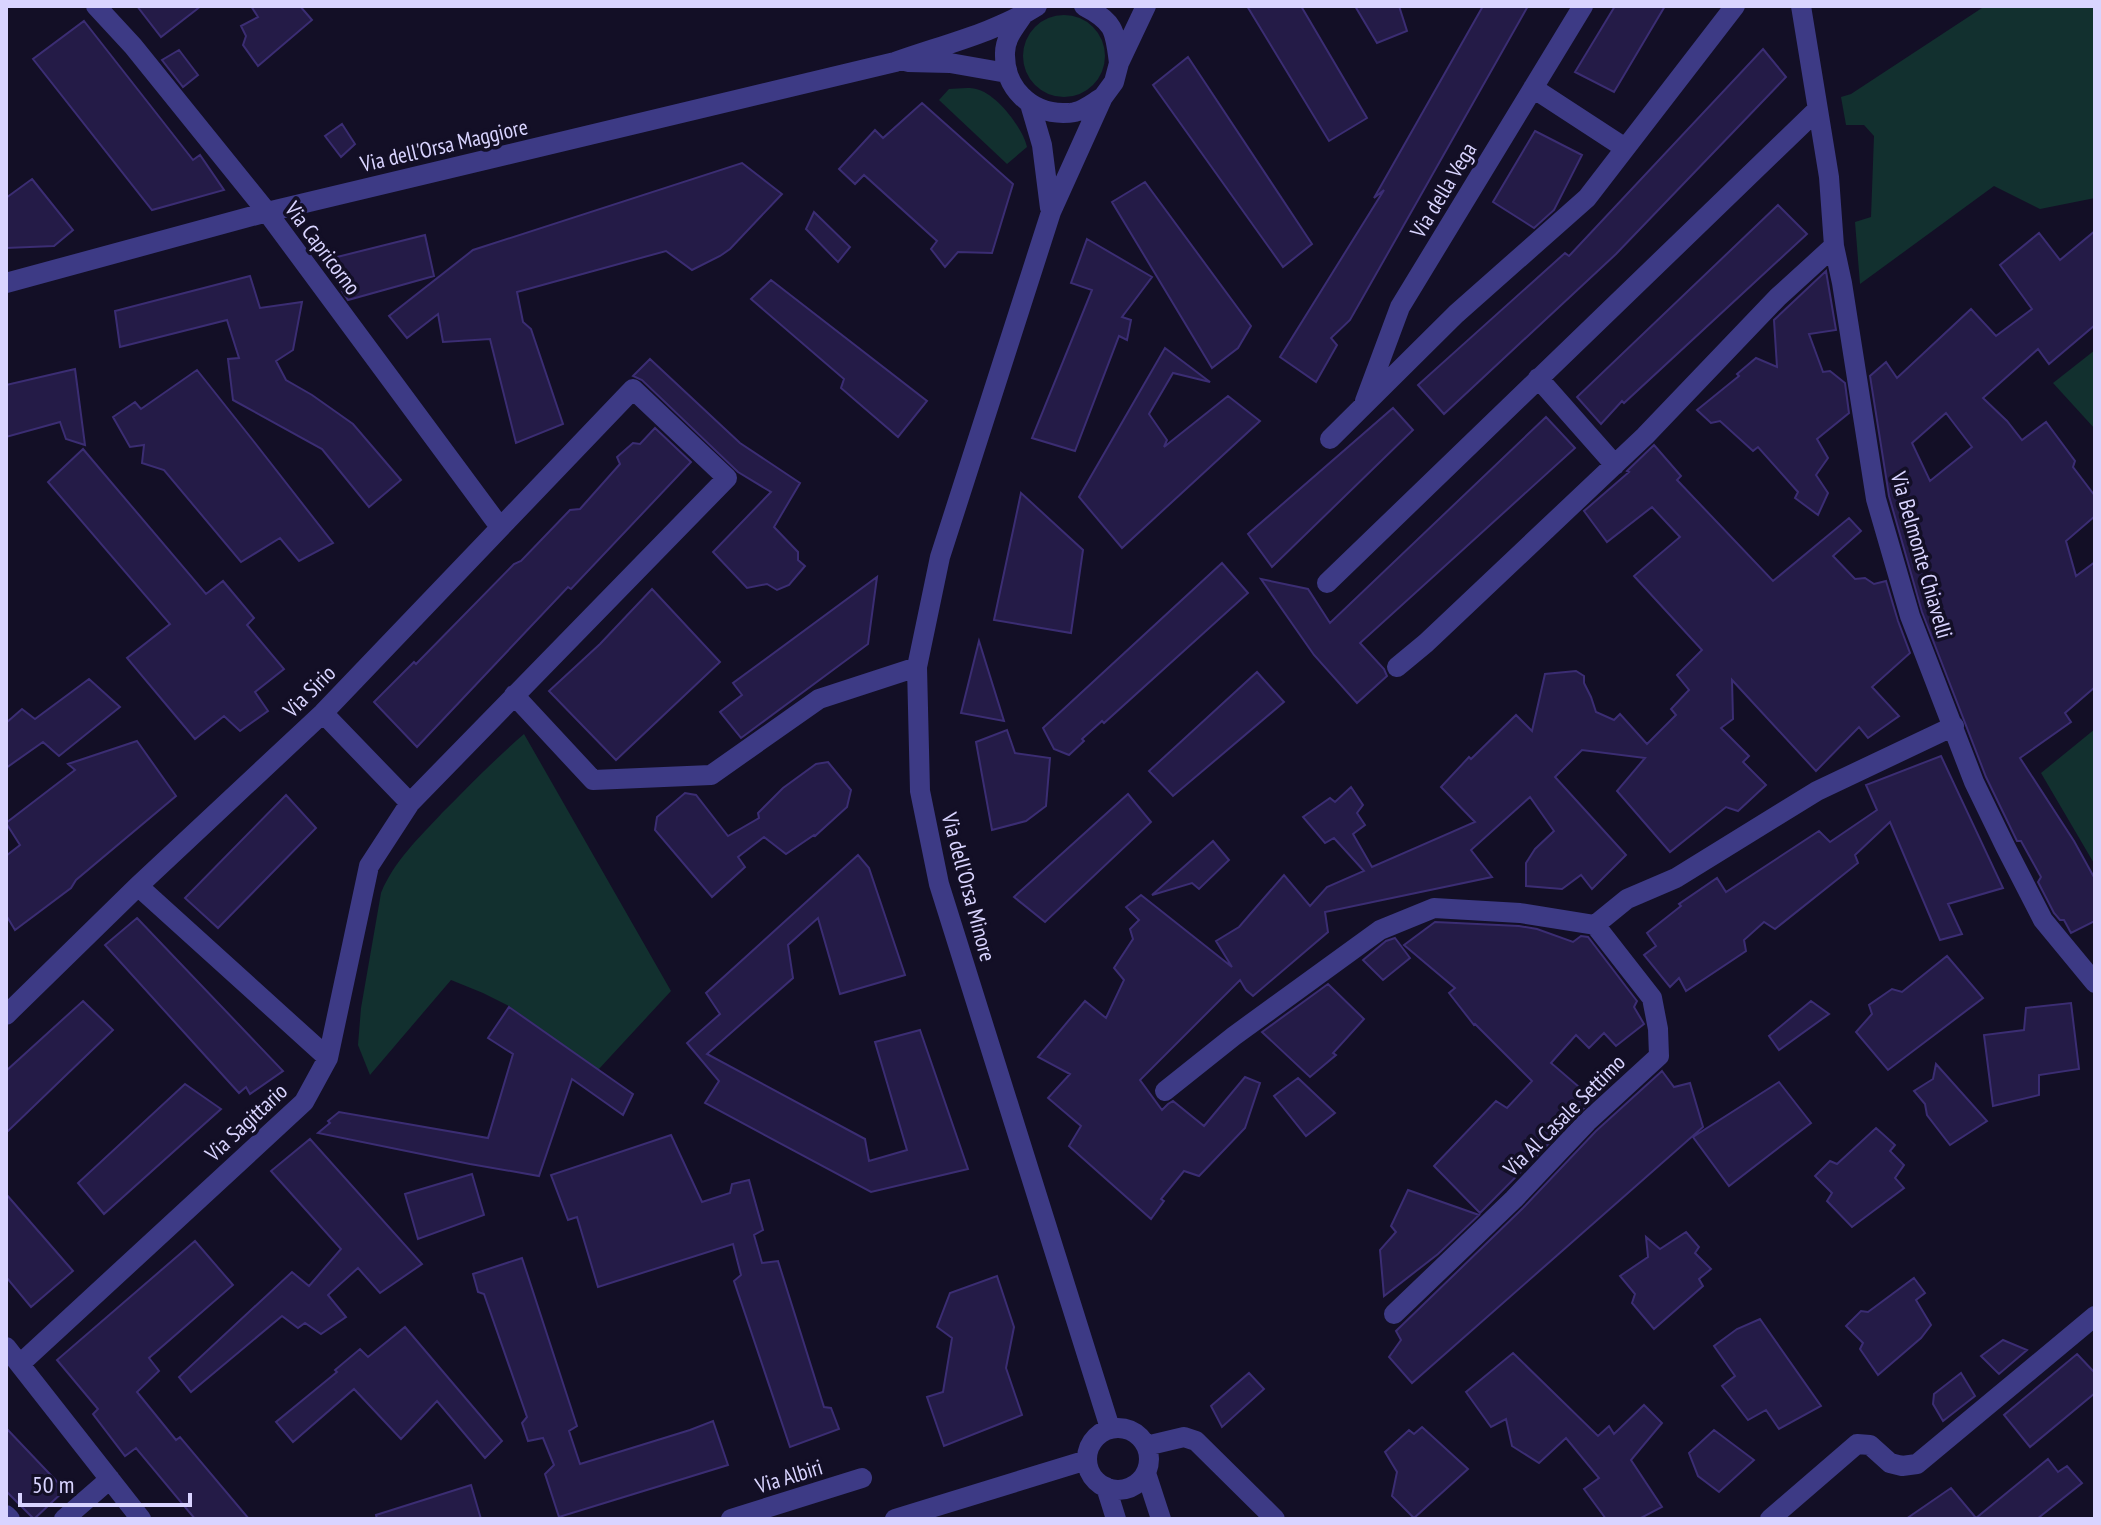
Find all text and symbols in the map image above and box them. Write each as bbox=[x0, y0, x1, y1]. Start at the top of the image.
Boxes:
street label: Via dell'Orsa Maggiore bbox=[357, 112, 530, 178]
street label: Via della Vega bbox=[1403, 137, 1482, 244]
street label: Via Capricorno bbox=[278, 195, 367, 300]
street label: Via Belmonte Chiavelli bbox=[1885, 467, 1959, 642]
street label: Via Sirio bbox=[276, 659, 341, 724]
street label: Via dell'Orsa Minore bbox=[935, 809, 1002, 964]
street label: Via Al Casale Settimo bbox=[1496, 1048, 1631, 1183]
street label: Via Sagittario bbox=[198, 1077, 293, 1168]
street label: Via Albiri bbox=[751, 1453, 826, 1500]
scale bar bbox=[20, 1457, 190, 1507]
text: 50 m bbox=[32, 1469, 74, 1500]

